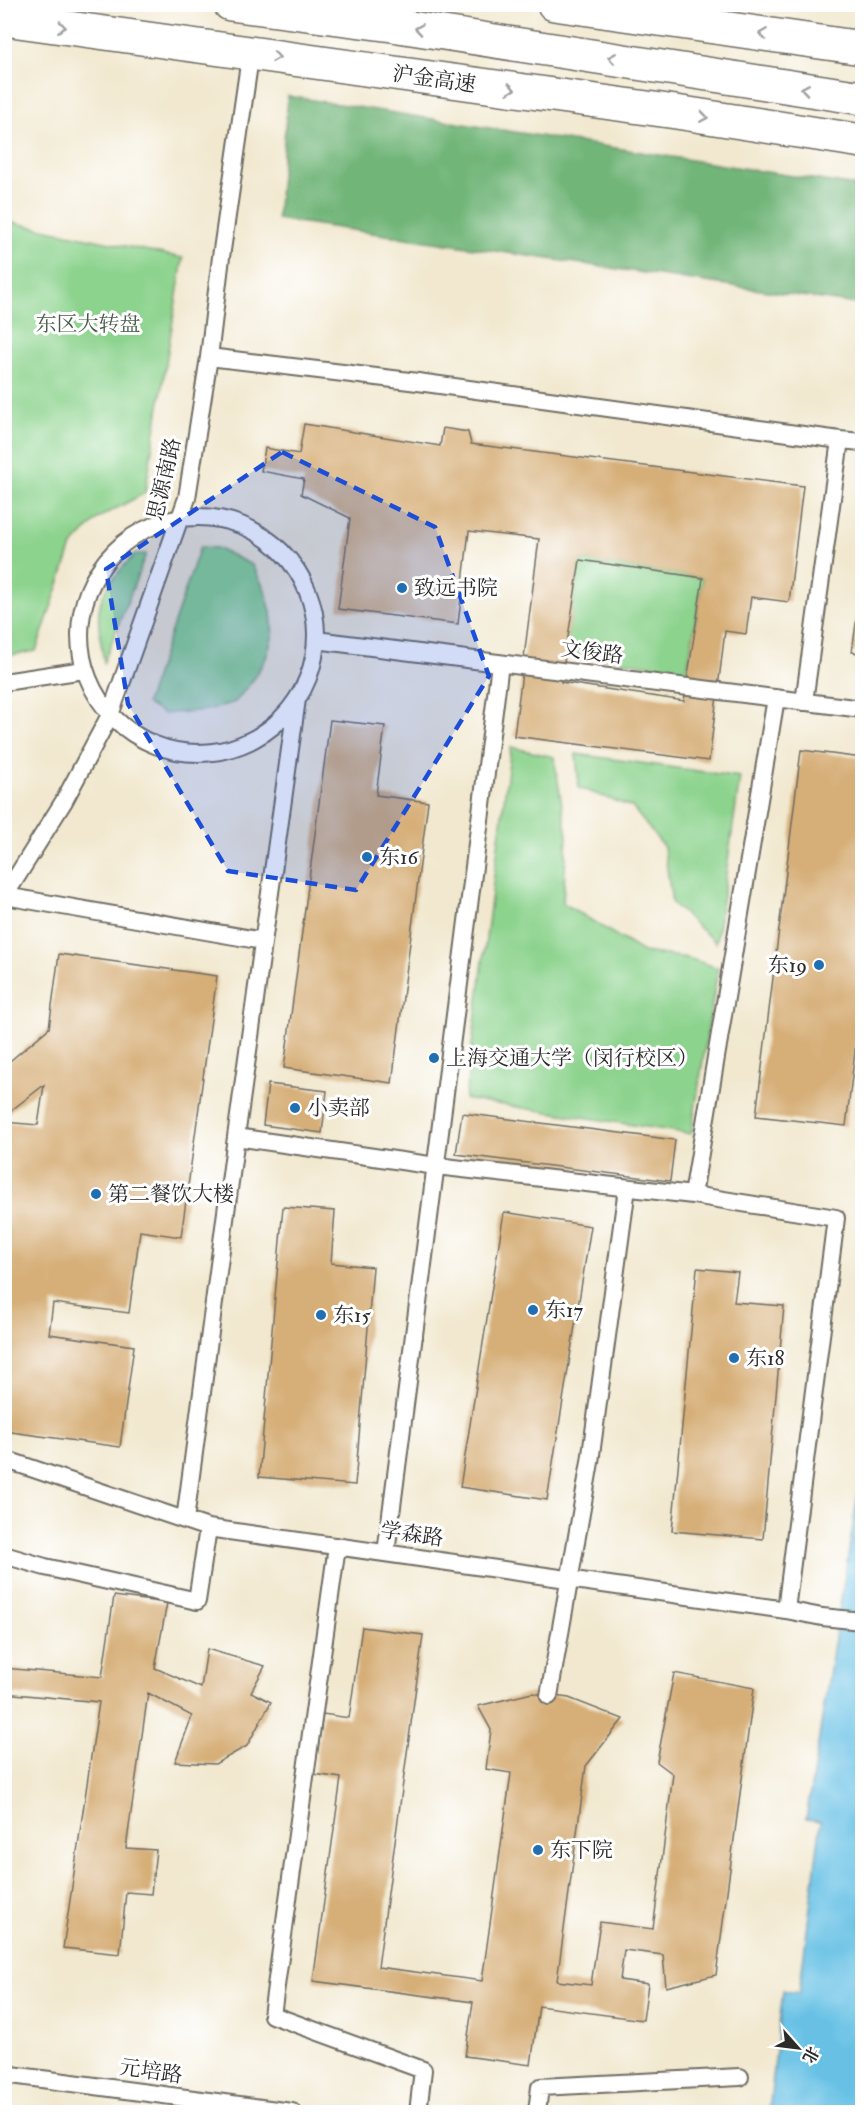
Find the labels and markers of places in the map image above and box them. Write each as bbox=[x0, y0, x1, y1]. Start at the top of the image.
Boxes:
place label: 致远书院 bbox=[414, 575, 498, 602]
marker: 致远书院 bbox=[395, 581, 409, 595]
place label: 东16 bbox=[379, 844, 419, 871]
marker: 东16 bbox=[360, 850, 374, 864]
place label: 东19 bbox=[768, 952, 807, 979]
marker: 东19 bbox=[812, 958, 826, 972]
place label: 上海交通大学（闵行校区） bbox=[446, 1045, 698, 1072]
marker: 上海交通大学（闵行校区） bbox=[427, 1051, 441, 1065]
place label: 小卖部 bbox=[307, 1095, 370, 1122]
marker: 小卖部 bbox=[288, 1101, 302, 1115]
place label: 第二餐饮大楼 bbox=[108, 1181, 234, 1208]
marker: 第二餐饮大楼 bbox=[89, 1187, 103, 1201]
place label: 东17 bbox=[545, 1297, 583, 1324]
place label: 东15 bbox=[333, 1302, 371, 1329]
marker: 东17 bbox=[526, 1303, 540, 1317]
marker: 东15 bbox=[314, 1308, 328, 1322]
place label: 东18 bbox=[746, 1345, 784, 1372]
marker: 东18 bbox=[727, 1351, 741, 1365]
place label: 东下院 bbox=[550, 1837, 613, 1864]
marker: 东下院 bbox=[531, 1843, 545, 1857]

